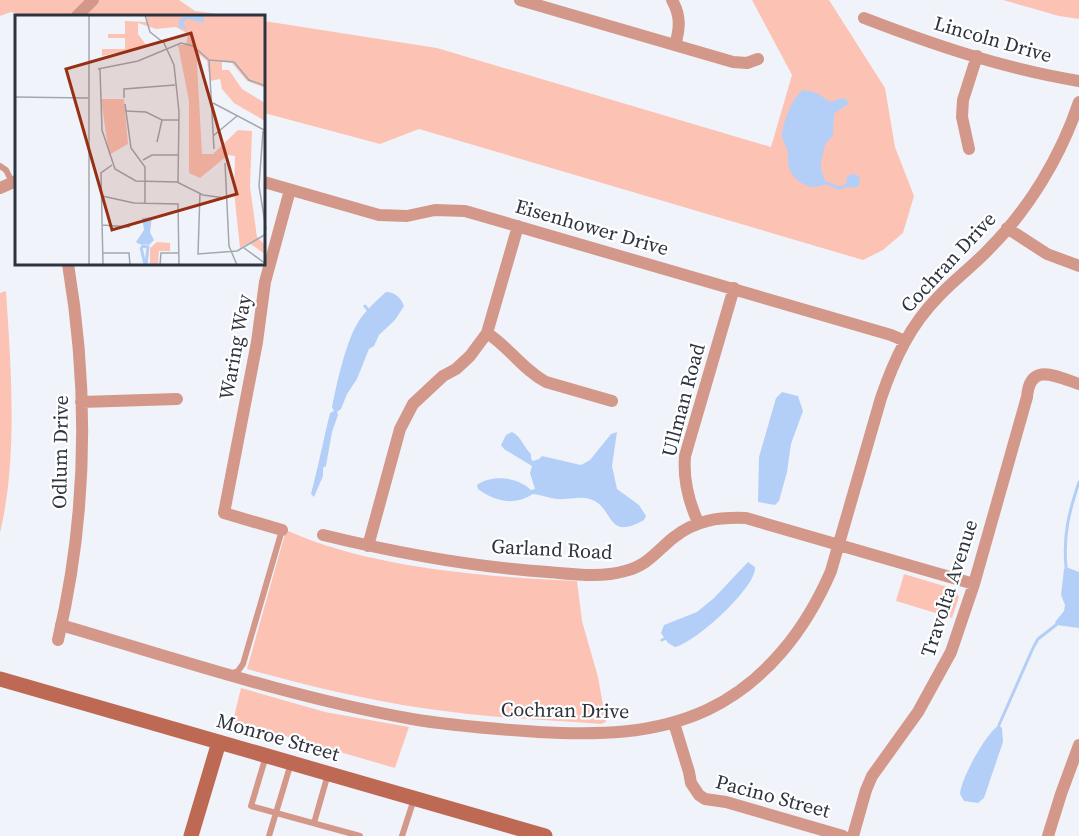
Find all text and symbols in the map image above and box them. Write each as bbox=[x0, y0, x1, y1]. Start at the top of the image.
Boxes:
street label: Lincoln Drive bbox=[931, 9, 1055, 69]
inset map bbox=[15, 15, 266, 266]
street label: Eisenhower Drive bbox=[512, 192, 672, 262]
street label: Cochran Drive bbox=[894, 205, 1002, 319]
street label: Waring Way bbox=[212, 291, 258, 402]
street label: Ullman Road bbox=[654, 339, 712, 460]
street label: Odlum Drive bbox=[45, 395, 75, 509]
street label: Travolta Avenue bbox=[914, 516, 984, 660]
street label: Garland Road bbox=[491, 532, 614, 566]
street label: Cochran Drive bbox=[501, 695, 629, 725]
street label: Monroe Street bbox=[213, 706, 343, 768]
street label: Pacino Street bbox=[713, 767, 834, 825]

